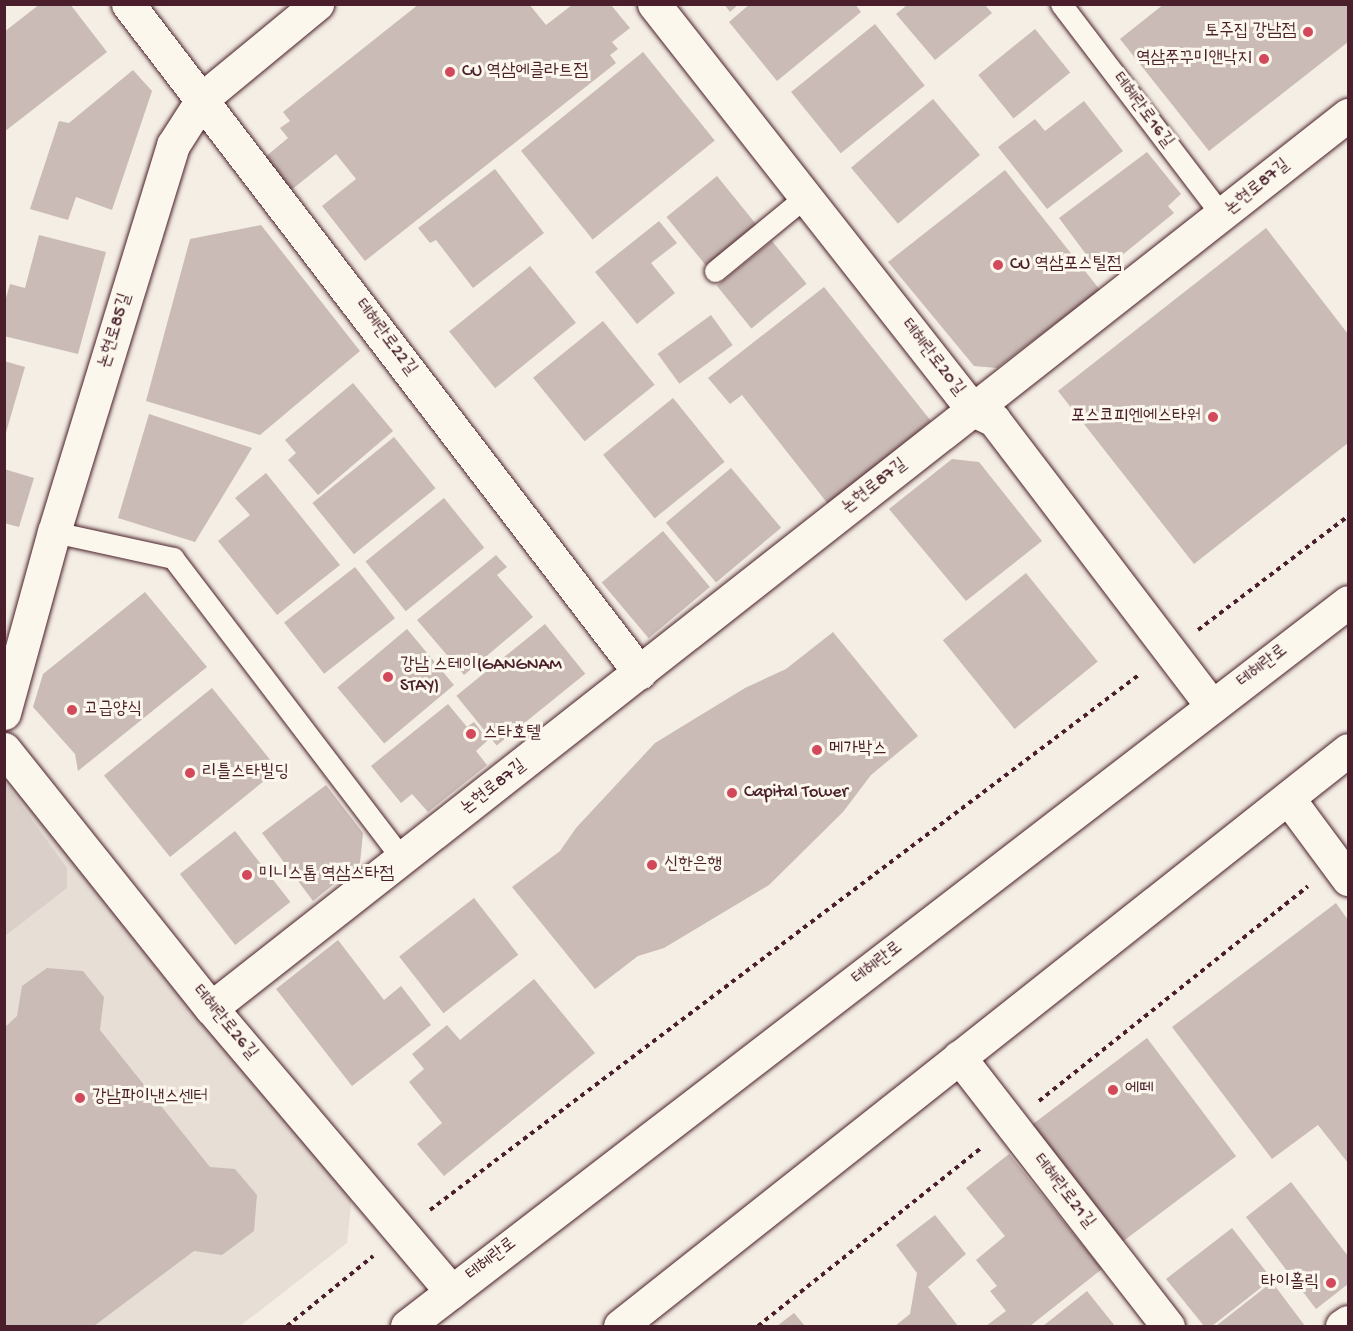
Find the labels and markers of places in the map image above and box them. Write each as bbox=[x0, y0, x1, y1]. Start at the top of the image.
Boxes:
place label: 토주집 강남점 bbox=[1205, 21, 1296, 43]
marker: 토주집 강남점 bbox=[1301, 25, 1315, 39]
place label: 역삼쭈꾸미앤낙지 bbox=[1136, 48, 1252, 70]
marker: 역삼쭈꾸미앤낙지 bbox=[1257, 52, 1271, 66]
place label: CU 역삼에클라트점 bbox=[462, 61, 588, 83]
marker: CU 역삼에클라트점 bbox=[443, 65, 457, 79]
place label: CU 역삼포스틸점 bbox=[1010, 254, 1121, 276]
marker: CU 역삼포스틸점 bbox=[991, 258, 1005, 272]
place label: 포스코피엔에스타워 bbox=[1071, 406, 1201, 428]
marker: 포스코피엔에스타워 bbox=[1206, 410, 1220, 424]
place label: 강남 스테이(GANGNAM STAY) bbox=[400, 656, 562, 698]
marker: 강남 스테이(GANGNAM STAY) bbox=[381, 670, 395, 684]
place label: 고급양식 bbox=[84, 699, 142, 721]
marker: 고급양식 bbox=[65, 703, 79, 717]
place label: 스타호텔 bbox=[483, 723, 541, 745]
marker: 스타호텔 bbox=[464, 727, 478, 741]
place label: 메가박스 bbox=[829, 739, 887, 761]
marker: 메가박스 bbox=[810, 743, 824, 757]
place label: 리틀스타빌딩 bbox=[202, 762, 289, 784]
marker: 리틀스타빌딩 bbox=[183, 766, 197, 780]
place label: Capital Tower bbox=[744, 782, 848, 804]
marker: Capital Tower bbox=[725, 786, 739, 800]
place label: 신한은행 bbox=[664, 854, 722, 876]
marker: 신한은행 bbox=[645, 858, 659, 872]
place label: 미니스톱 역삼스타점 bbox=[259, 864, 394, 886]
marker: 미니스톱 역삼스타점 bbox=[240, 868, 254, 882]
place label: 에떼 bbox=[1125, 1079, 1154, 1101]
marker: 에떼 bbox=[1106, 1083, 1120, 1097]
place label: 강남파이낸스센터 bbox=[92, 1087, 208, 1109]
marker: 강남파이낸스센터 bbox=[73, 1091, 87, 1105]
place label: 타이홀릭 bbox=[1261, 1272, 1319, 1294]
marker: 타이홀릭 bbox=[1324, 1276, 1338, 1290]

